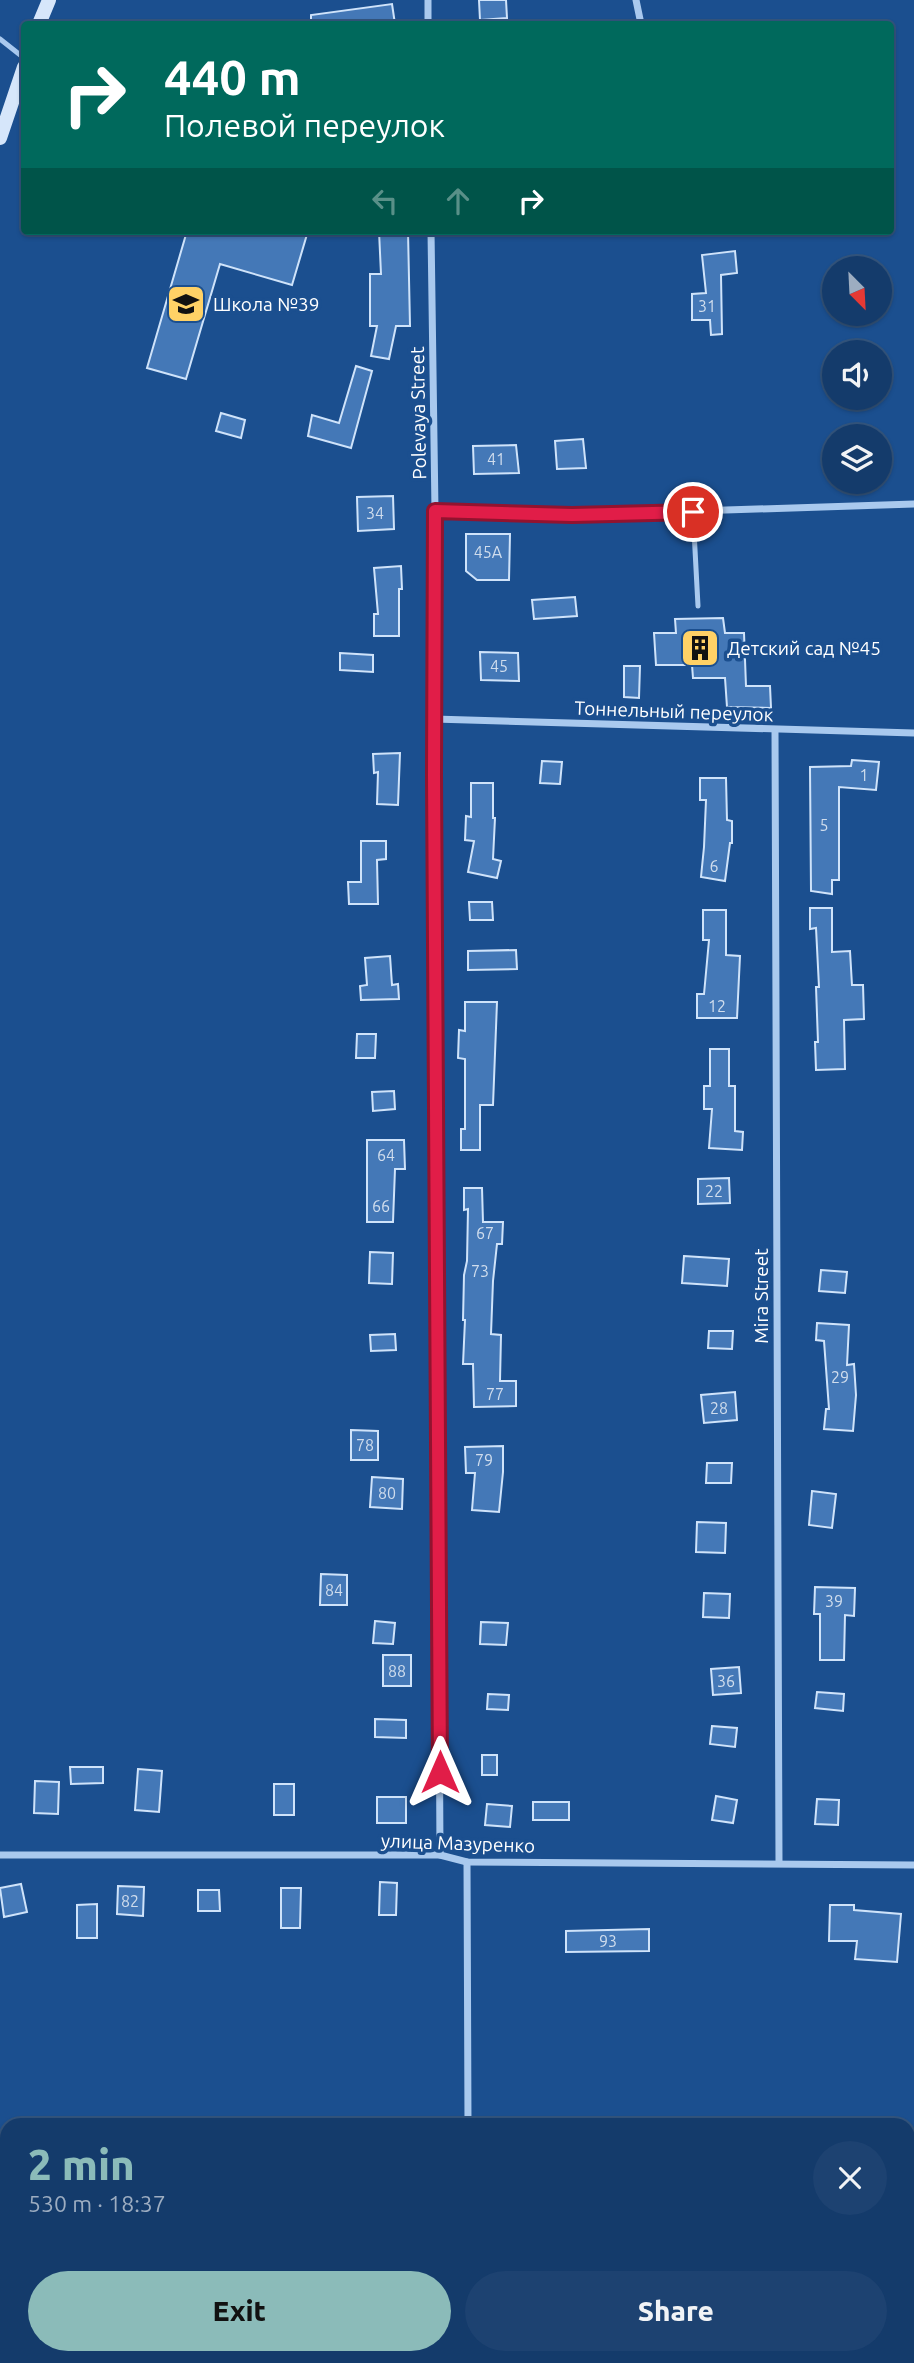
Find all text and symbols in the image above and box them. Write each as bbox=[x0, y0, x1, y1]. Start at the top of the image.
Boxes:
icon: right bbox=[49, 49, 140, 140]
text: 440 m bbox=[164, 49, 301, 104]
text: Полевой переулок bbox=[164, 107, 445, 143]
icon: left bbox=[366, 182, 404, 220]
icon: ahead bbox=[439, 182, 477, 220]
icon: right bbox=[512, 182, 550, 220]
north arrow bbox=[822, 256, 892, 326]
map controls bbox=[822, 256, 892, 494]
school or university icon: Школа №39 bbox=[165, 283, 207, 325]
place label: Школа №39 bbox=[213, 293, 320, 315]
house number: 31 bbox=[698, 297, 716, 315]
button: sound bbox=[822, 340, 892, 410]
street label: Polevaya Street bbox=[406, 346, 430, 480]
button: layers bbox=[822, 424, 892, 494]
house number: 41 bbox=[487, 450, 505, 468]
pin bbox=[663, 482, 723, 542]
icon: arrive bbox=[674, 493, 712, 531]
house number: 34 bbox=[366, 504, 384, 522]
house number: 45А bbox=[474, 543, 503, 561]
building icon: Детский сад №45 bbox=[679, 627, 721, 669]
place label: Детский сад №45 bbox=[727, 637, 881, 659]
house number: 45 bbox=[490, 657, 508, 675]
street label: Тоннельный переулок bbox=[574, 697, 774, 725]
house number: 1 bbox=[859, 766, 869, 784]
house number: 5 bbox=[819, 816, 829, 834]
house number: 6 bbox=[709, 857, 719, 875]
house number: 12 bbox=[708, 997, 726, 1015]
house number: 64 bbox=[377, 1146, 395, 1164]
house number: 22 bbox=[705, 1182, 723, 1200]
house number: 66 bbox=[372, 1197, 390, 1215]
house number: 67 bbox=[476, 1224, 494, 1242]
street label: Mira Street bbox=[750, 1248, 772, 1344]
house number: 73 bbox=[471, 1262, 489, 1280]
house number: 29 bbox=[831, 1368, 849, 1386]
house number: 77 bbox=[486, 1385, 504, 1403]
house number: 28 bbox=[710, 1399, 728, 1417]
house number: 78 bbox=[356, 1436, 374, 1454]
house number: 79 bbox=[475, 1451, 493, 1469]
house number: 80 bbox=[378, 1484, 396, 1502]
house number: 84 bbox=[325, 1581, 343, 1599]
house number: 39 bbox=[825, 1592, 843, 1610]
house number: 88 bbox=[388, 1662, 406, 1680]
house number: 36 bbox=[717, 1672, 735, 1690]
position arrow bbox=[403, 1735, 477, 1809]
street label: улица Мазуренко bbox=[381, 1829, 535, 1857]
house number: 82 bbox=[121, 1892, 139, 1910]
house number: 93 bbox=[599, 1932, 617, 1950]
text: 2 min bbox=[28, 2141, 135, 2188]
button: close bbox=[813, 2141, 887, 2215]
text: 530 m · 18:37 bbox=[28, 2191, 166, 2216]
button: Exit bbox=[28, 2271, 451, 2351]
button: Share bbox=[465, 2271, 887, 2351]

